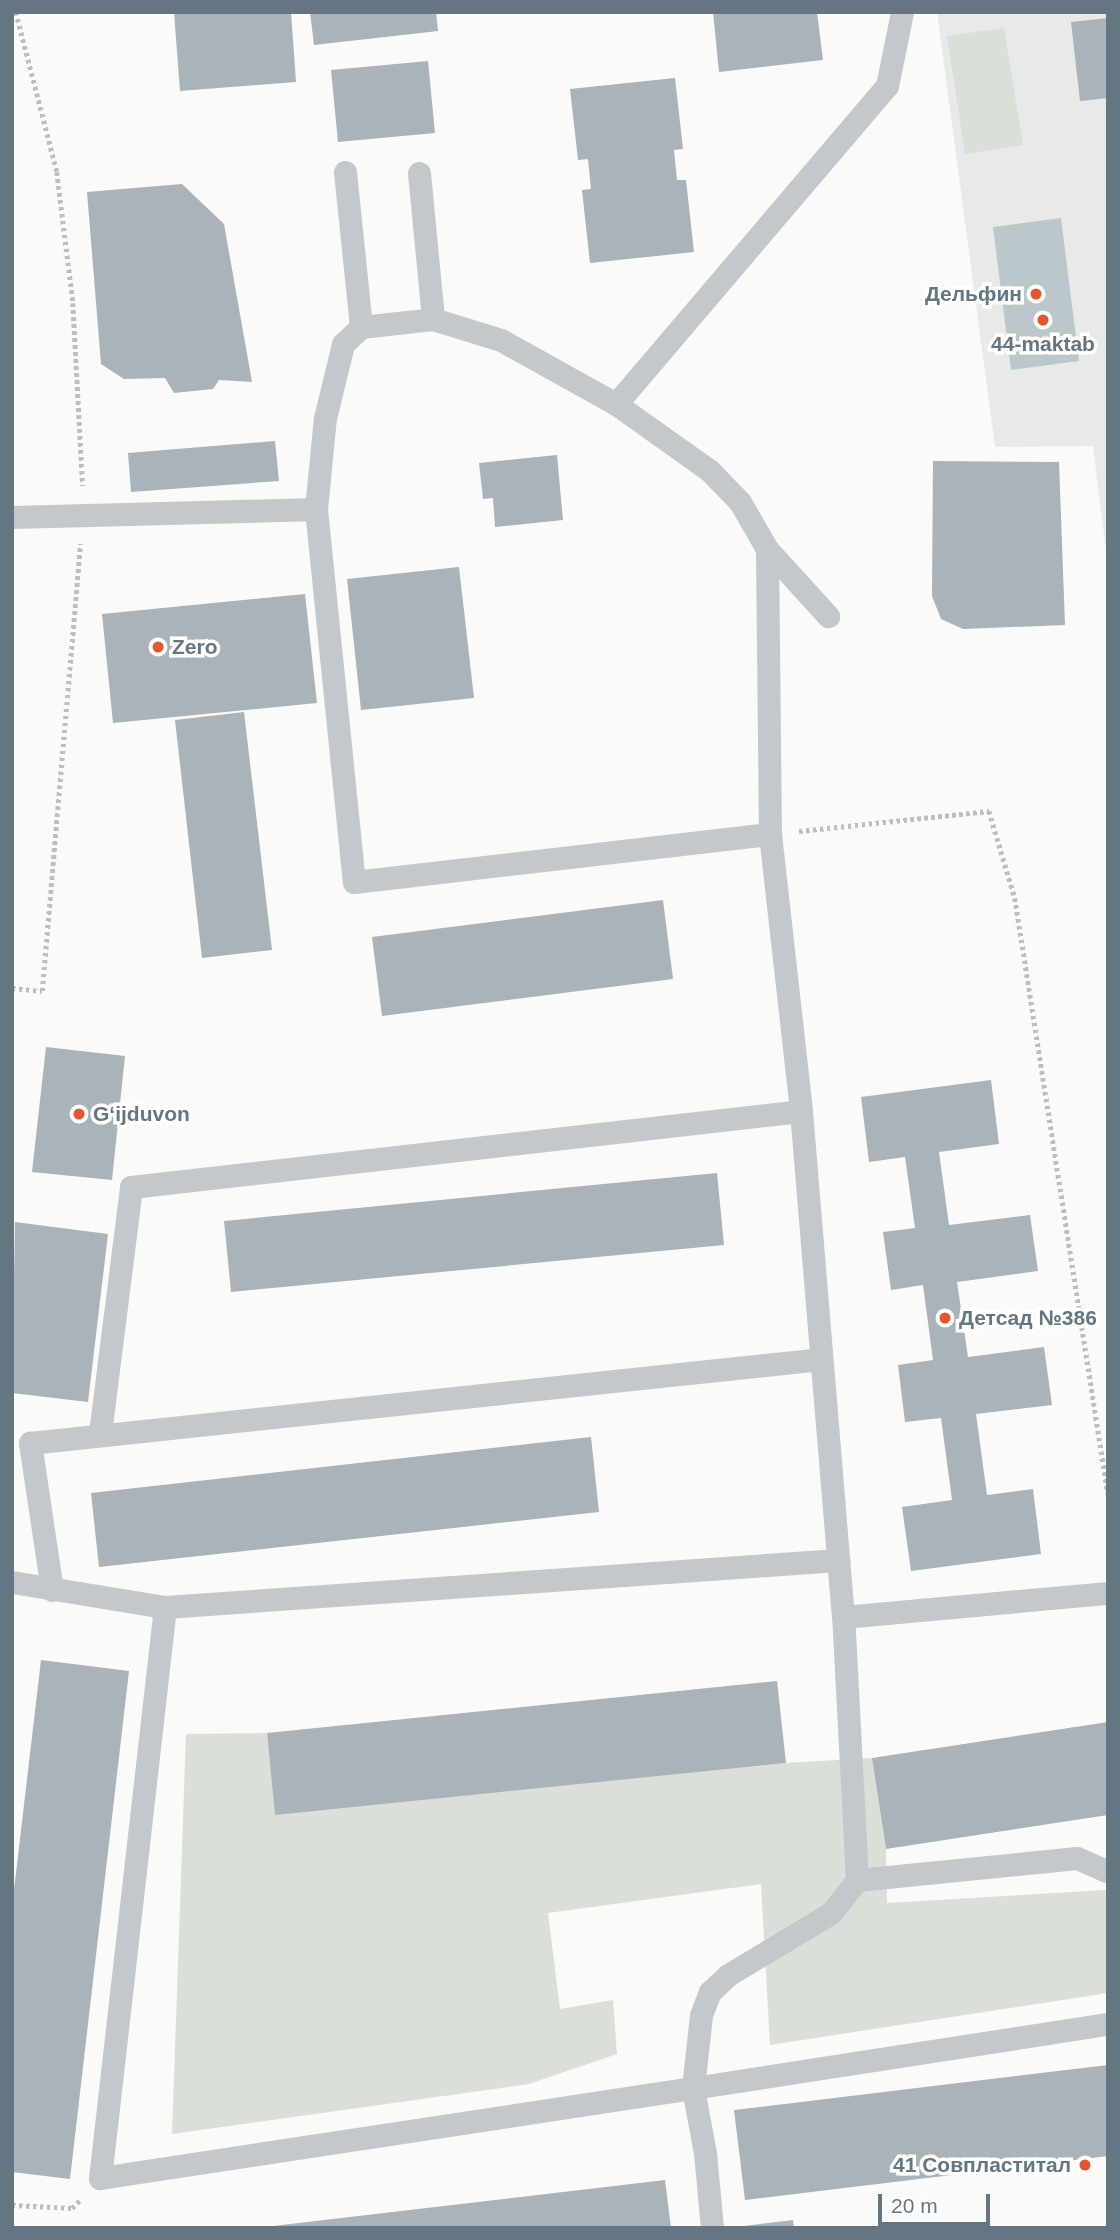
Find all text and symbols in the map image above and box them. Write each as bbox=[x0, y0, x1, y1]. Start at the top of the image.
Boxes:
place label: Дельфин bbox=[925, 281, 1022, 307]
marker: Дельфин bbox=[1028, 286, 1044, 302]
marker: 44-maktab bbox=[1035, 312, 1051, 328]
place label: 44-maktab bbox=[991, 331, 1095, 357]
place label: Zero bbox=[172, 634, 218, 660]
marker: Zero bbox=[150, 639, 166, 655]
place label: Gʻijduvon bbox=[93, 1101, 190, 1127]
marker: Gʻijduvon bbox=[71, 1106, 87, 1122]
place label: Детсад №386 bbox=[959, 1305, 1097, 1331]
marker: Детсад №386 bbox=[937, 1310, 953, 1326]
place label: 41 Совпластитал bbox=[893, 2152, 1071, 2178]
marker: 41 Совпластитал bbox=[1077, 2157, 1093, 2173]
scale bar bbox=[882, 2180, 994, 2224]
text: 20 m bbox=[891, 2194, 938, 2217]

